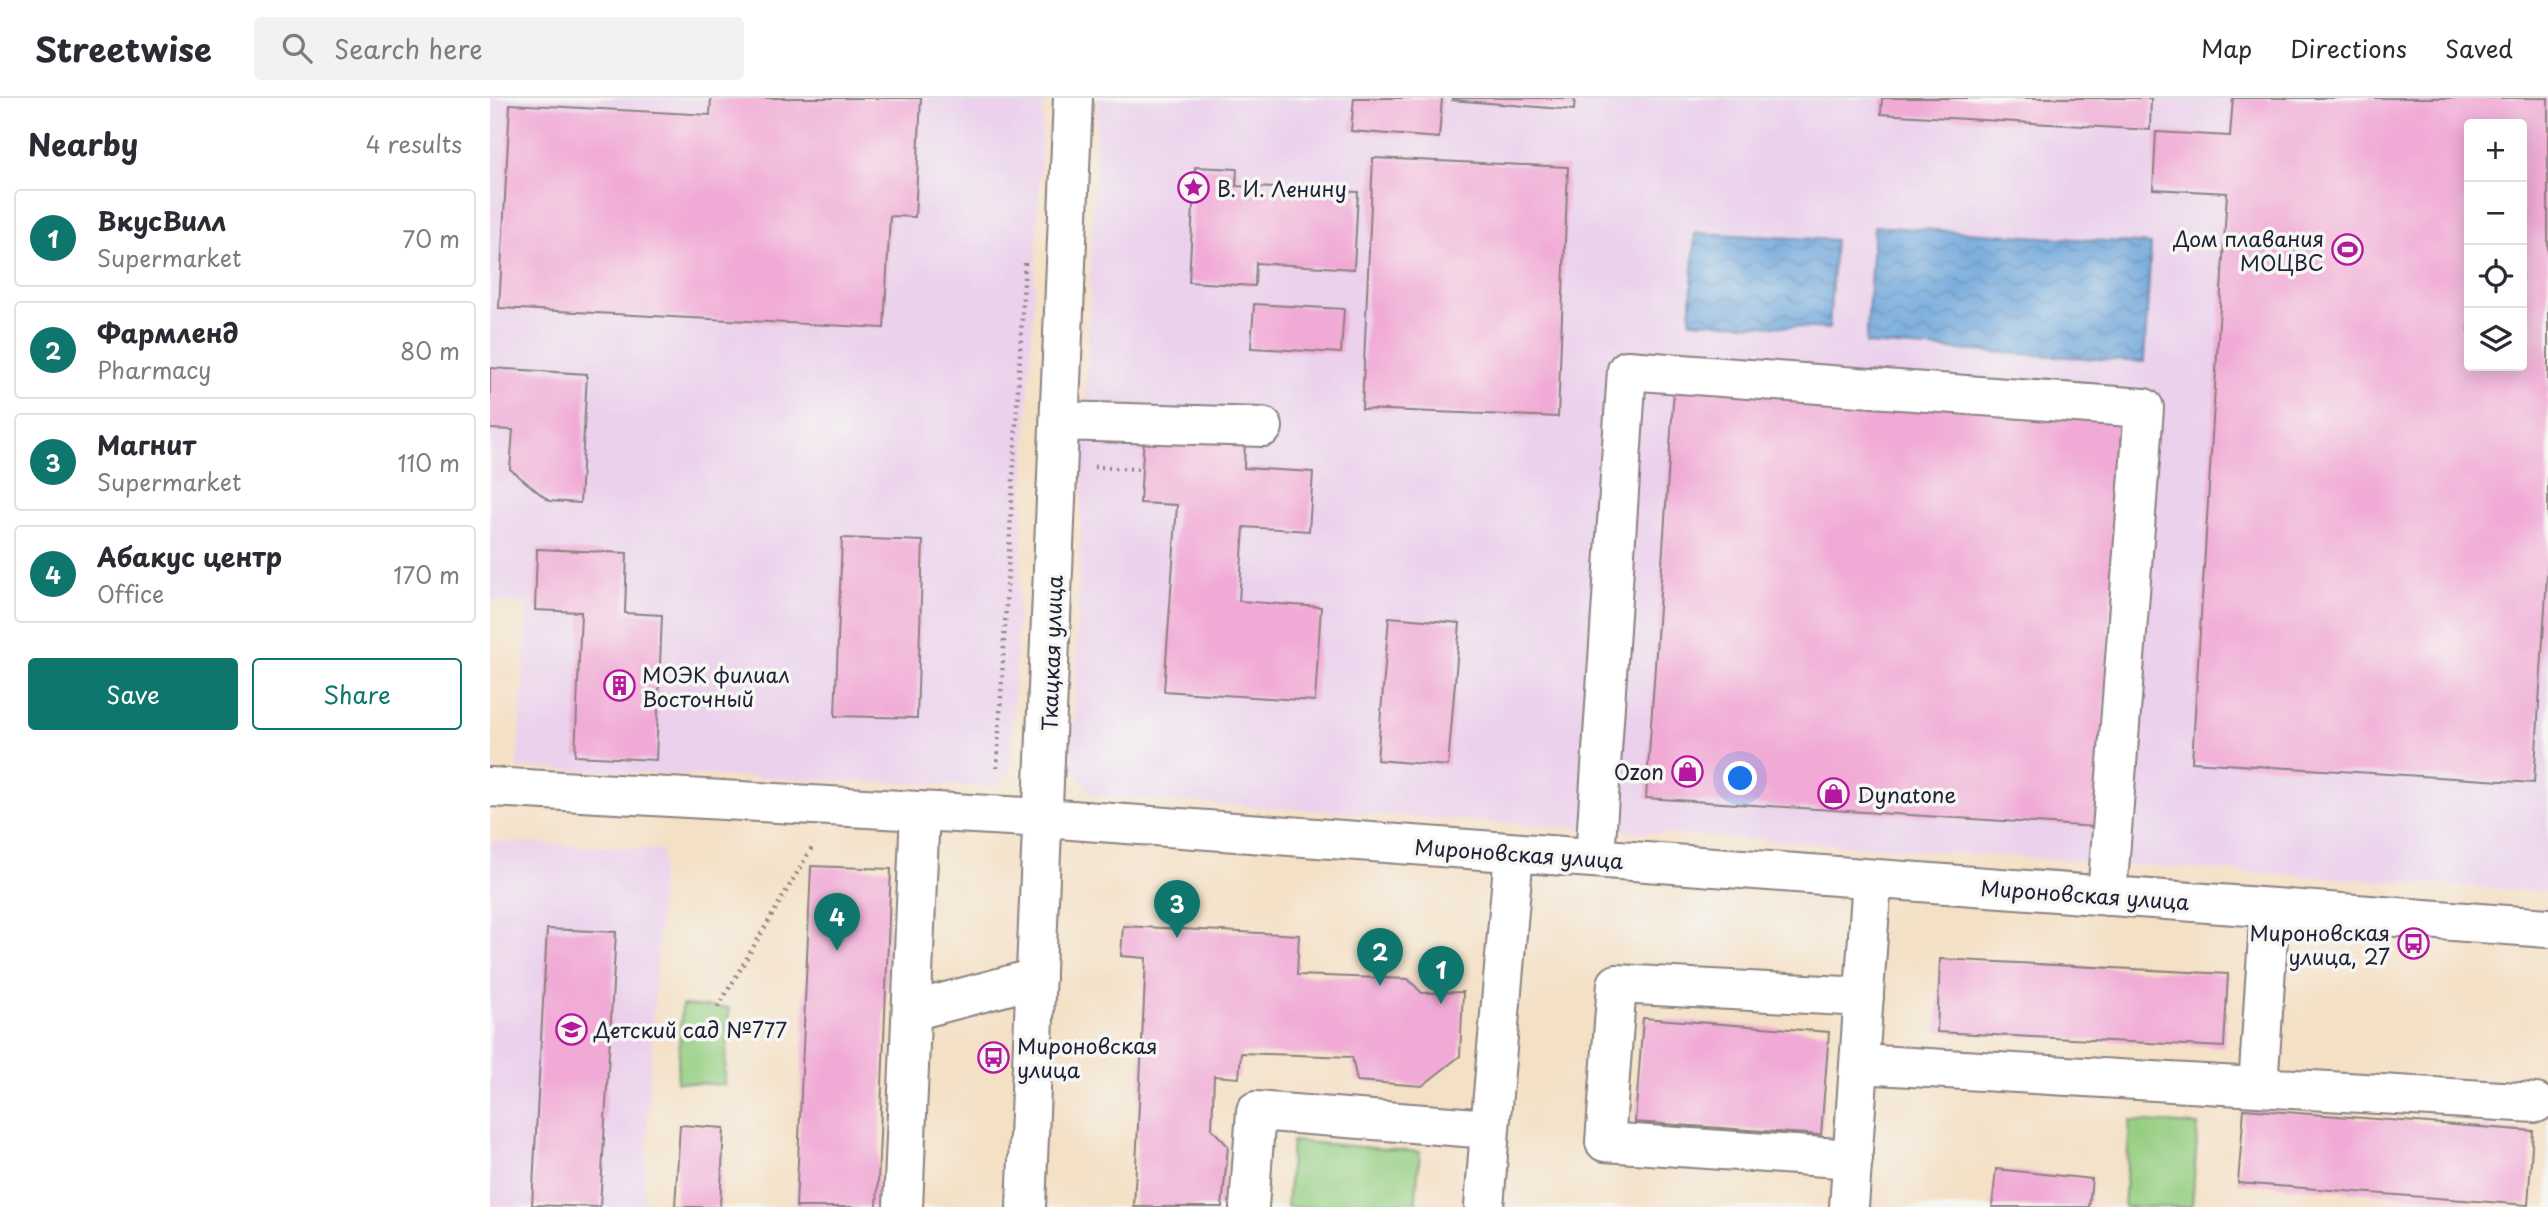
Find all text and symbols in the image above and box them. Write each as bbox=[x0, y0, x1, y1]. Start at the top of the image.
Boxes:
search box bbox=[254, 17, 744, 80]
text: Streetwise bbox=[35, 23, 212, 73]
icon: search bbox=[278, 29, 316, 67]
text: Search here bbox=[334, 29, 483, 68]
text: Map bbox=[2201, 30, 2252, 66]
text: Directions bbox=[2290, 30, 2407, 66]
text: Saved bbox=[2445, 30, 2513, 66]
map controls bbox=[2464, 119, 2527, 371]
button: + bbox=[2464, 119, 2527, 182]
text: Nearby bbox=[28, 121, 138, 166]
text: 4 results bbox=[366, 126, 462, 161]
place icon: В. И. Ленину bbox=[1177, 171, 1211, 205]
place label: В. И. Ленину bbox=[1217, 172, 1347, 204]
button: − bbox=[2464, 182, 2527, 245]
text: ВкусВилл bbox=[97, 201, 226, 240]
text: 1 bbox=[48, 221, 59, 256]
text: 70 m bbox=[402, 221, 460, 256]
place label: Дом плавания МОЦВС bbox=[2172, 222, 2324, 278]
sports icon: Дом плавания МОЦВС bbox=[2330, 233, 2364, 267]
text: Supermarket bbox=[97, 240, 241, 275]
button: locate bbox=[2464, 245, 2527, 308]
button: layers bbox=[2464, 308, 2527, 371]
text: Фармленд bbox=[97, 313, 238, 352]
text: 2 bbox=[45, 333, 61, 368]
text: 80 m bbox=[400, 333, 460, 368]
text: Pharmacy bbox=[97, 352, 211, 387]
text: Магнит bbox=[97, 425, 196, 464]
text: 3 bbox=[45, 445, 61, 480]
text: 110 m bbox=[398, 445, 460, 480]
text: Supermarket bbox=[97, 464, 241, 499]
text: Абакус центр bbox=[97, 537, 282, 576]
text: 4 bbox=[45, 557, 61, 592]
text: 170 m bbox=[393, 557, 460, 592]
street label: Ткацкая улица bbox=[1032, 574, 1070, 731]
text: Office bbox=[97, 576, 164, 611]
button: Save bbox=[28, 658, 238, 730]
button: Share bbox=[252, 658, 462, 730]
place label: МОЭК филиал Восточный bbox=[642, 658, 790, 714]
building icon: МОЭК филиал Восточный bbox=[602, 669, 636, 703]
shop icon: Ozon bbox=[1670, 754, 1704, 788]
place label: Ozon bbox=[1614, 755, 1664, 787]
your location bbox=[1723, 761, 1757, 795]
shop icon: Dynatone bbox=[1817, 777, 1851, 811]
place label: Dynatone bbox=[1857, 778, 1956, 810]
street label: Мироновская улица bbox=[1414, 830, 1625, 876]
street label: Мироновская улица bbox=[1980, 871, 2191, 917]
pin: 3 bbox=[1154, 880, 1200, 938]
pin: 4 bbox=[814, 893, 860, 951]
place label: Мироновская улица, 27 bbox=[2249, 916, 2390, 972]
bus stop icon: Мироновская улица, 27 bbox=[2396, 927, 2430, 961]
pin: 2 bbox=[1357, 928, 1403, 986]
pin: 1 bbox=[1418, 946, 1464, 1004]
school or university icon: Детский сад №777 bbox=[554, 1012, 588, 1046]
place label: Детский сад №777 bbox=[593, 1013, 787, 1045]
place label: Мироновская улица bbox=[1017, 1029, 1158, 1085]
bus stop icon: Мироновская улица bbox=[977, 1040, 1011, 1074]

